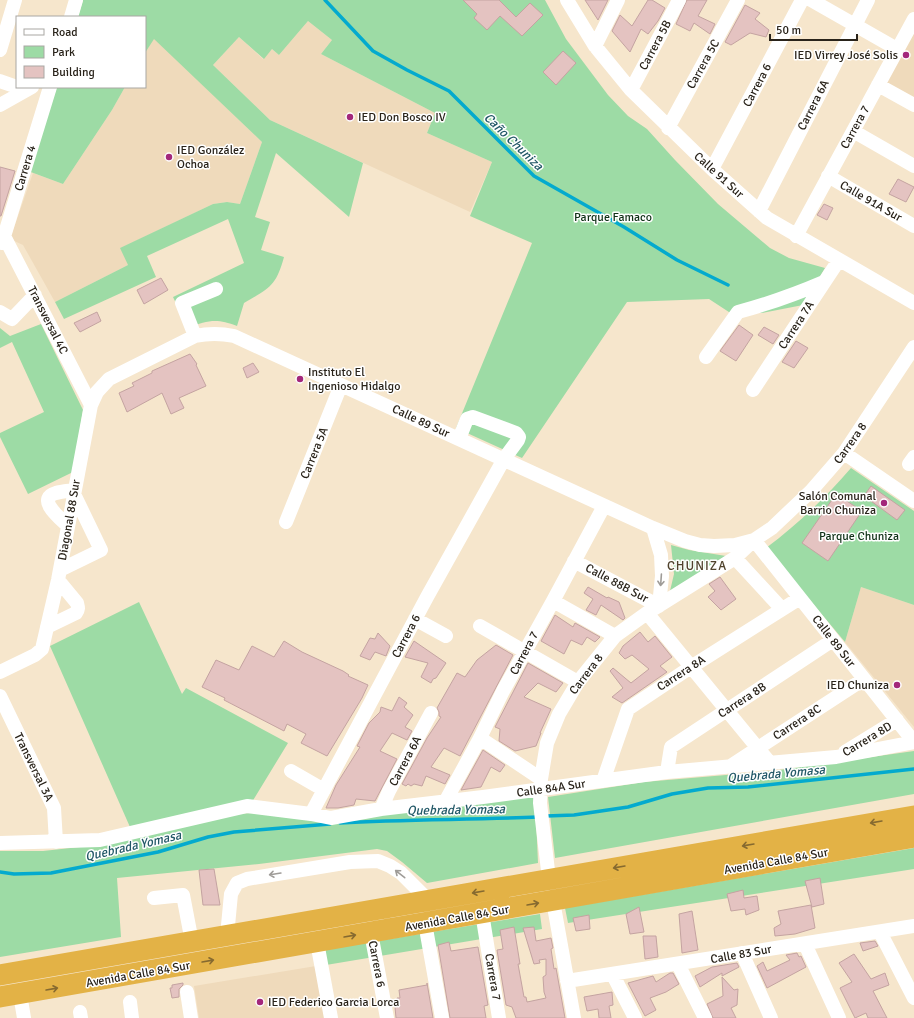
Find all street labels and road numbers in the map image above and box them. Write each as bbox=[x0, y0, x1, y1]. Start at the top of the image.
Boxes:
street label: Carrera 5B bbox=[636, 18, 675, 73]
street label: Carrera 5C bbox=[684, 37, 723, 92]
street label: Carrera 6 bbox=[740, 61, 775, 110]
street label: Carrera 6A bbox=[794, 77, 833, 133]
street label: Carrera 7 bbox=[837, 103, 873, 152]
street label: Carrera 4 bbox=[11, 143, 40, 193]
street label: Calle 91 Sur bbox=[691, 149, 747, 202]
street label: Calle 91A Sur bbox=[837, 178, 905, 226]
street label: Transversal 4C bbox=[24, 284, 71, 357]
street label: Carrera 7A bbox=[775, 298, 818, 352]
street label: Calle 89 Sur bbox=[390, 402, 453, 442]
street label: Carrera 8 bbox=[831, 420, 870, 467]
street label: Carrera 5A bbox=[297, 424, 332, 481]
street label: Diagonal 88 Sur bbox=[55, 478, 84, 562]
street label: Calle 88B Sur bbox=[583, 561, 651, 607]
street label: Carrera 6 bbox=[389, 612, 424, 661]
street label: Calle 89 Sur bbox=[809, 612, 859, 671]
street label: Carrera 7 bbox=[507, 629, 542, 678]
street label: Carrera 8 bbox=[566, 651, 607, 698]
street label: Carrera 8A bbox=[654, 652, 709, 695]
street label: Carrera 8B bbox=[715, 679, 769, 722]
street label: Carrera 8C bbox=[770, 701, 824, 744]
street label: Carrera 8D bbox=[840, 719, 895, 760]
street label: Transversal 3A bbox=[10, 730, 57, 805]
street label: Carrera 6A bbox=[386, 733, 425, 789]
street label: Calle 84A Sur bbox=[516, 776, 587, 801]
street label: Avenida Calle 84 Sur bbox=[723, 845, 830, 878]
street label: Avenida Calle 84 Sur bbox=[404, 902, 511, 935]
street label: Carrera 6 bbox=[365, 939, 388, 989]
street label: Calle 83 Sur bbox=[709, 942, 773, 967]
street label: Carrera 7 bbox=[481, 952, 504, 1002]
street label: Avenida Calle 84 Sur bbox=[85, 958, 192, 991]

